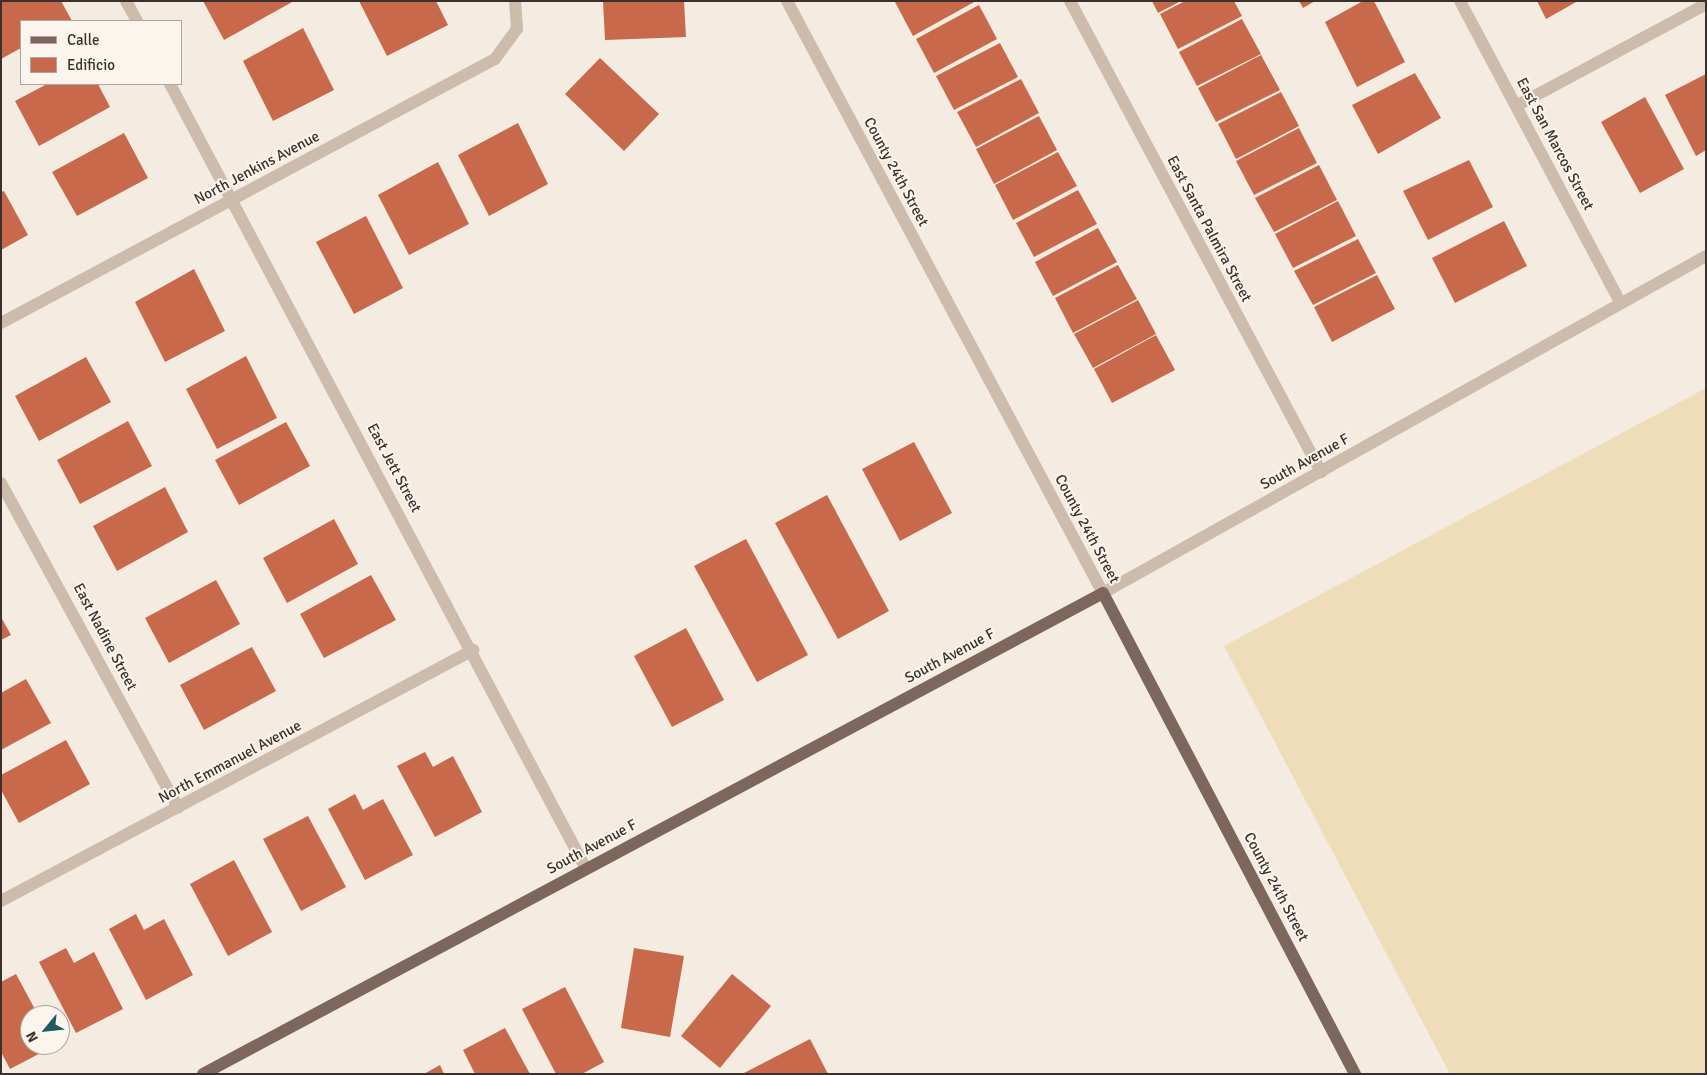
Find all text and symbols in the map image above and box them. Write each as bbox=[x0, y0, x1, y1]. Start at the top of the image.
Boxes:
legend bbox=[20, 20, 182, 85]
text: Calle bbox=[67, 31, 100, 49]
text: Edificio bbox=[67, 56, 115, 74]
street label: East San Marcos Street bbox=[1513, 75, 1597, 213]
street label: County 24th Street bbox=[860, 114, 932, 230]
street label: North Jenkins Avenue bbox=[191, 127, 323, 209]
street label: East Santa Palmira Street bbox=[1163, 153, 1255, 305]
street label: East Jett Street bbox=[363, 420, 425, 516]
street label: South Avenue F bbox=[1257, 430, 1353, 494]
street label: County 24th Street bbox=[1051, 471, 1123, 587]
street label: East Nadine Street bbox=[69, 580, 141, 694]
street label: South Avenue F bbox=[902, 625, 998, 687]
street label: North Emmanuel Avenue bbox=[156, 717, 304, 807]
street label: South Avenue F bbox=[544, 816, 640, 878]
street label: County 24th Street bbox=[1240, 829, 1312, 945]
north arrow bbox=[20, 1005, 70, 1055]
text: N bbox=[22, 1029, 42, 1045]

